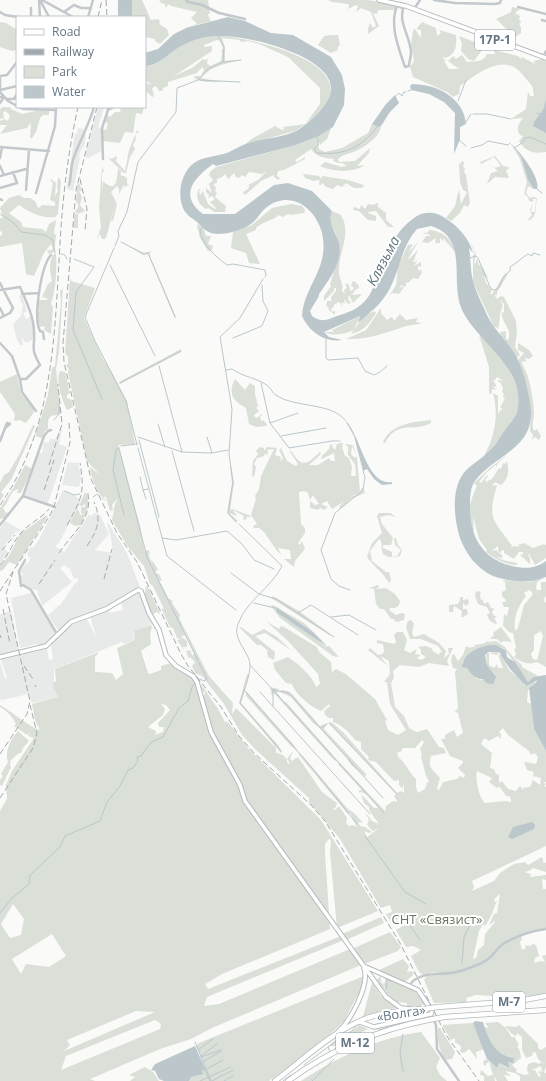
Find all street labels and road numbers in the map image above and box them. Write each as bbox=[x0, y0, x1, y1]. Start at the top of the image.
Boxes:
road number: 17Р-1 bbox=[475, 30, 515, 50]
road number: М-7 bbox=[493, 992, 525, 1012]
street label: «Волга» bbox=[375, 1000, 427, 1026]
road number: М-12 bbox=[336, 1033, 374, 1053]

